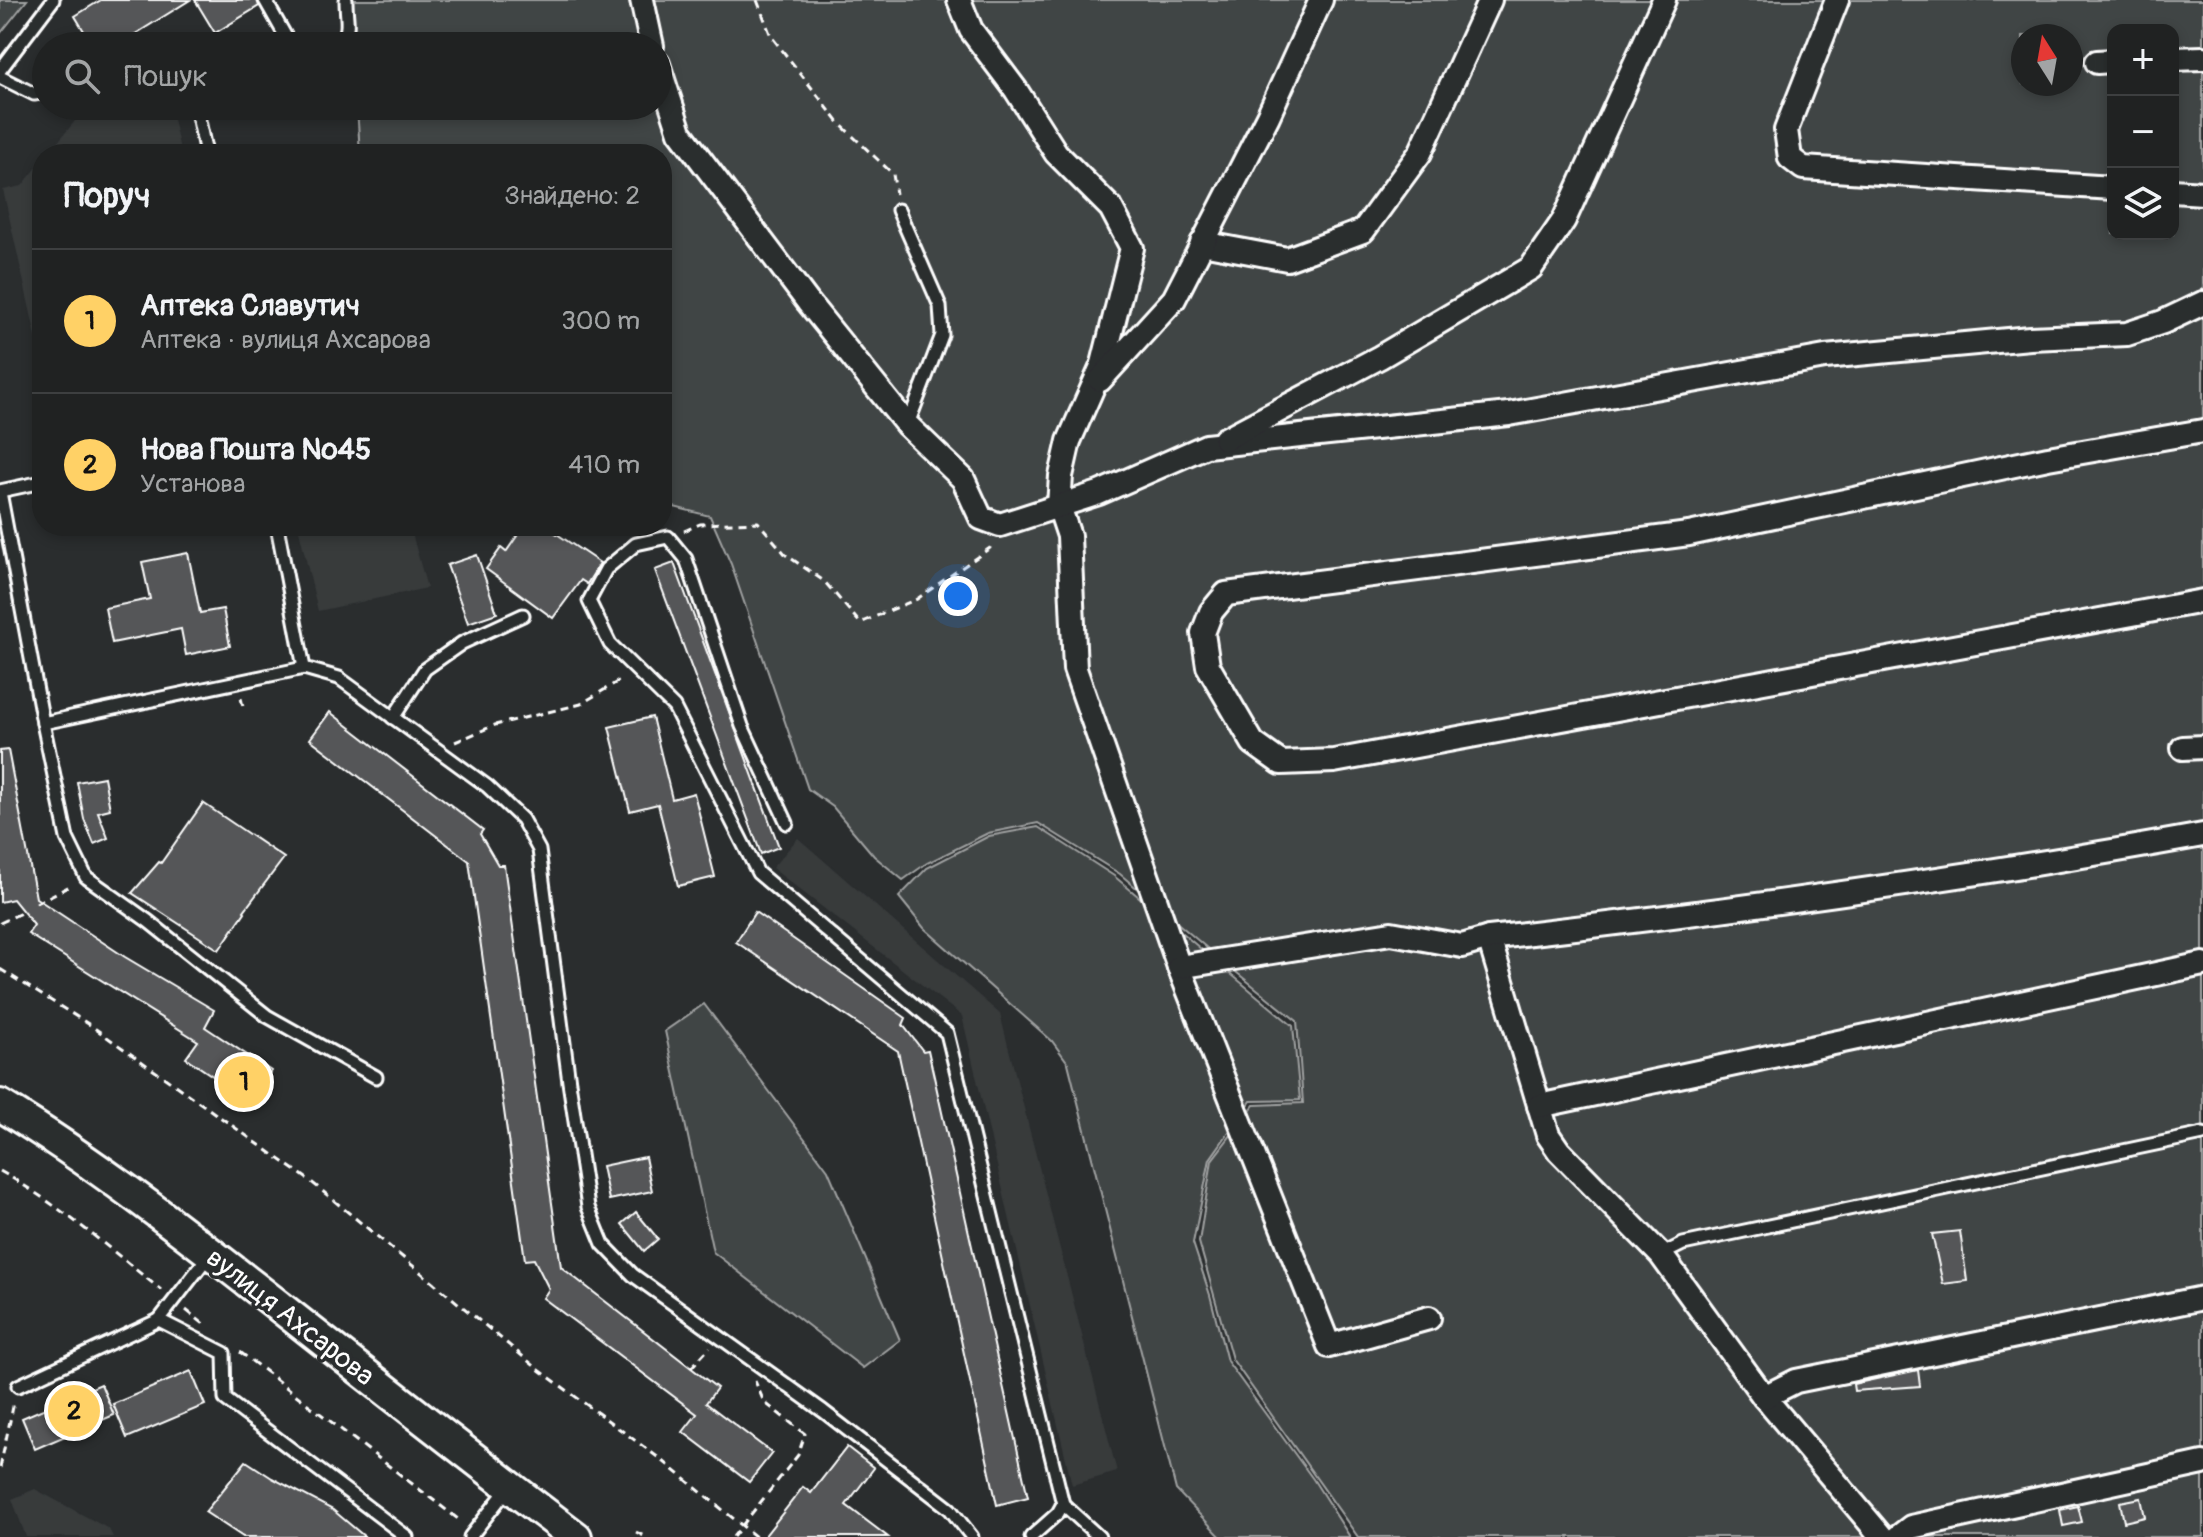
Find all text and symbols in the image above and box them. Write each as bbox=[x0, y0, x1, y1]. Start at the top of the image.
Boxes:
north arrow bbox=[2011, 24, 2083, 96]
map controls bbox=[2107, 24, 2179, 240]
button: + bbox=[2107, 24, 2179, 96]
search box bbox=[32, 32, 672, 120]
icon: search bbox=[60, 54, 104, 98]
text: Пошук bbox=[124, 58, 208, 95]
button: − bbox=[2107, 96, 2179, 168]
button: layers bbox=[2107, 168, 2179, 240]
text: Поруч bbox=[64, 175, 150, 218]
text: Знайдено: 2 bbox=[504, 180, 640, 212]
text: Аптека Славутич bbox=[140, 287, 360, 324]
text: 1 bbox=[85, 305, 95, 337]
text: 300 m bbox=[561, 305, 640, 337]
text: Аптека · вулиця Ахсарова bbox=[140, 324, 431, 356]
text: Нова Пошта №45 bbox=[140, 431, 371, 468]
text: 2 bbox=[83, 449, 97, 481]
text: 410 m bbox=[568, 449, 640, 481]
text: Установа bbox=[140, 468, 245, 500]
your location bbox=[938, 576, 978, 616]
pin: 1 bbox=[218, 1052, 270, 1112]
street label: вулиця Ахсарова bbox=[199, 1241, 381, 1394]
pin: 2 bbox=[48, 1381, 100, 1441]

